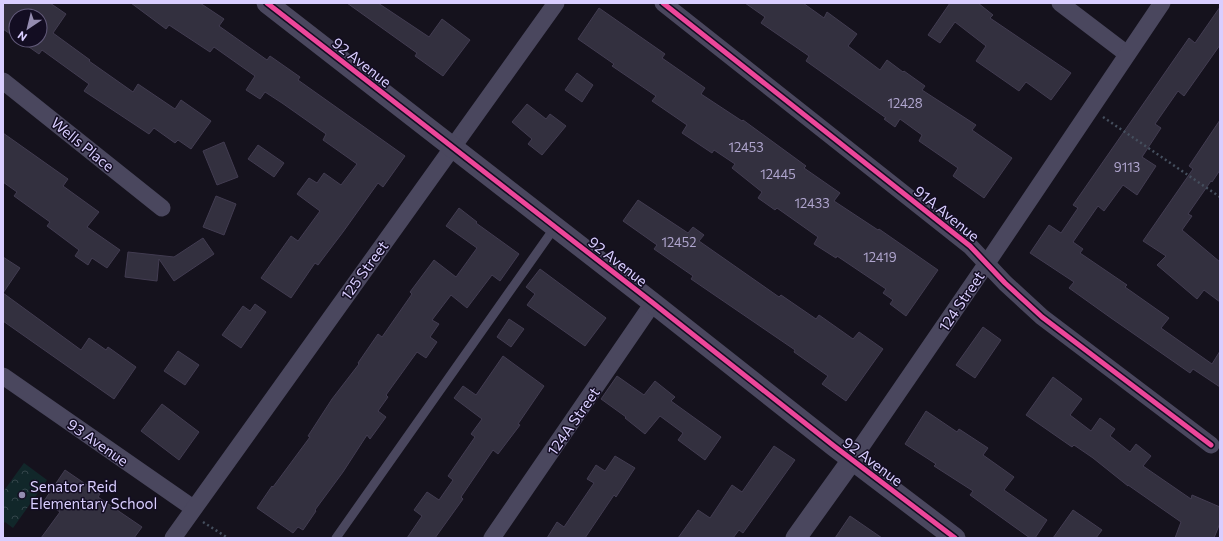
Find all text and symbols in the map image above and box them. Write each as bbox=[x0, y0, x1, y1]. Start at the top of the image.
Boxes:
north arrow bbox=[8, 8, 48, 48]
text: N bbox=[15, 29, 29, 44]
street label: 92 Avenue bbox=[329, 33, 395, 91]
house number: 12428 bbox=[887, 95, 923, 111]
street label: Wells Place bbox=[48, 113, 118, 175]
house number: 12453 bbox=[728, 139, 764, 155]
house number: 9113 bbox=[1114, 159, 1140, 175]
house number: 12445 bbox=[760, 166, 796, 182]
street label: 91A Avenue bbox=[911, 181, 983, 245]
house number: 12433 bbox=[794, 195, 830, 211]
street label: 92 Avenue bbox=[585, 232, 651, 290]
house number: 12452 bbox=[661, 234, 697, 250]
street label: 125 Street bbox=[337, 237, 391, 303]
house number: 12419 bbox=[863, 249, 897, 265]
street label: 124 Street bbox=[934, 267, 988, 335]
street label: 124A Street bbox=[543, 383, 603, 459]
street label: 93 Avenue bbox=[64, 414, 132, 470]
street label: 92 Avenue bbox=[840, 433, 907, 489]
place label: Senator Reid Elementary School bbox=[30, 477, 157, 512]
marker: Senator Reid Elementary School bbox=[17, 490, 27, 500]

